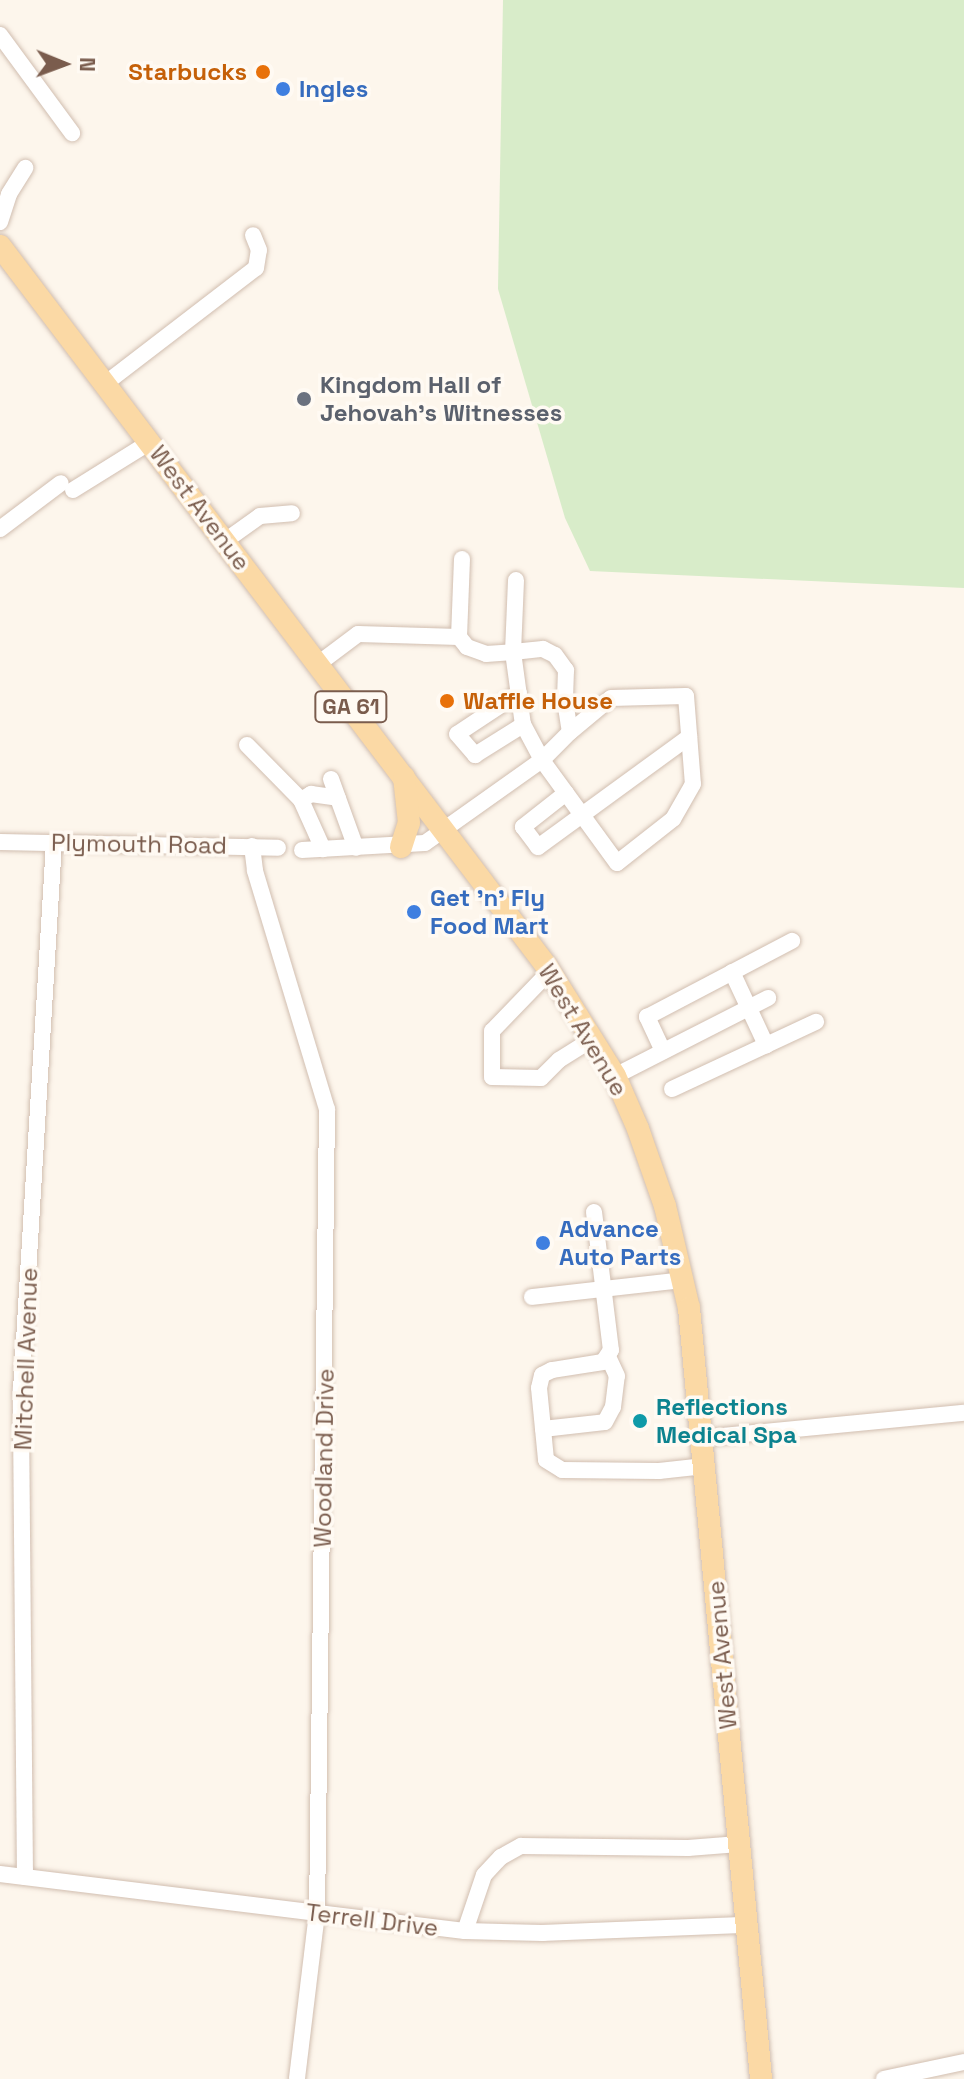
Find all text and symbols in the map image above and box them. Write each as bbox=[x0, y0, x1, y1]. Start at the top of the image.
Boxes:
north arrow bbox=[24, 24, 104, 104]
text: N bbox=[74, 57, 102, 72]
place label: Starbucks bbox=[128, 58, 247, 86]
marker: Starbucks bbox=[254, 63, 272, 81]
place label: Ingles bbox=[299, 75, 368, 103]
marker: Ingles bbox=[274, 80, 292, 98]
place label: Kingdom Hall of Jehovah’s Witnesses bbox=[320, 371, 562, 427]
marker: Kingdom Hall of Jehovah’s Witnesses bbox=[295, 390, 313, 408]
street label: West Avenue bbox=[144, 440, 256, 576]
place label: Waffle House bbox=[463, 687, 613, 715]
road number: GA 61 bbox=[313, 689, 389, 725]
marker: Waffle House bbox=[438, 692, 456, 710]
street label: Plymouth Road bbox=[51, 828, 227, 860]
place label: Get 'n' Fly Food Mart bbox=[430, 884, 549, 940]
marker: Get 'n' Fly Food Mart bbox=[405, 903, 423, 921]
street label: West Avenue bbox=[532, 959, 634, 1101]
place label: Advance Auto Parts bbox=[559, 1215, 681, 1271]
marker: Advance Auto Parts bbox=[534, 1234, 552, 1252]
street label: Mitchell Avenue bbox=[8, 1267, 44, 1451]
street label: Woodland Drive bbox=[308, 1368, 340, 1548]
place label: Reflections Medical Spa bbox=[656, 1393, 797, 1449]
marker: Reflections Medical Spa bbox=[631, 1412, 649, 1430]
street label: West Avenue bbox=[701, 1579, 743, 1731]
street label: Terrell Drive bbox=[304, 1898, 440, 1942]

